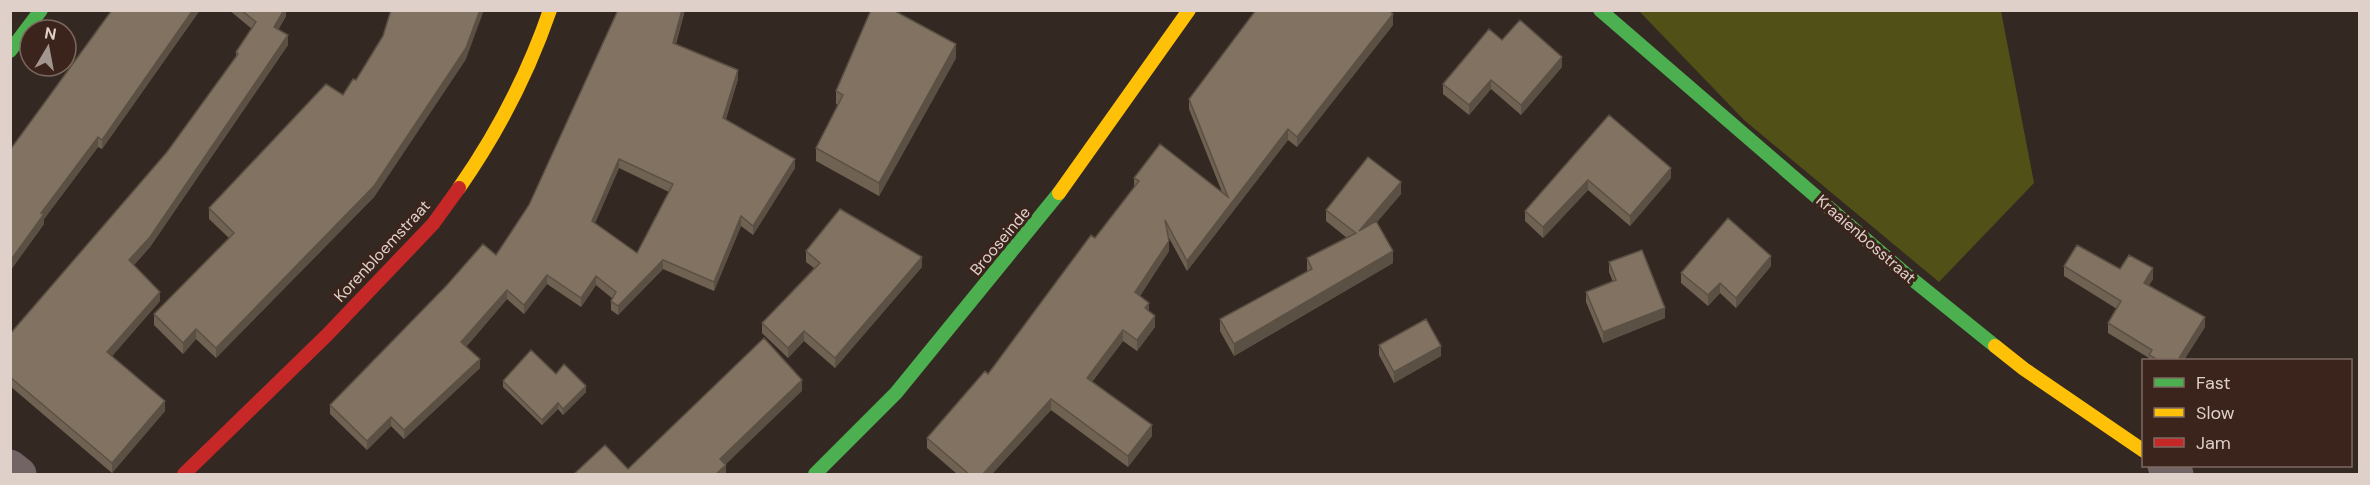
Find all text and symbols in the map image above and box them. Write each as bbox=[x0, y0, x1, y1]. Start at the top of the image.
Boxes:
north arrow bbox=[18, 18, 78, 78]
text: N bbox=[43, 22, 58, 45]
street label: Kraaienbosstraat bbox=[1812, 190, 1920, 288]
street label: Korenbloemstraat bbox=[329, 196, 435, 306]
street label: Brooseinde bbox=[965, 202, 1035, 280]
legend bbox=[2142, 359, 2352, 467]
text: Fast bbox=[2196, 371, 2231, 395]
text: Slow bbox=[2196, 401, 2235, 425]
text: Jam bbox=[2196, 431, 2231, 455]

